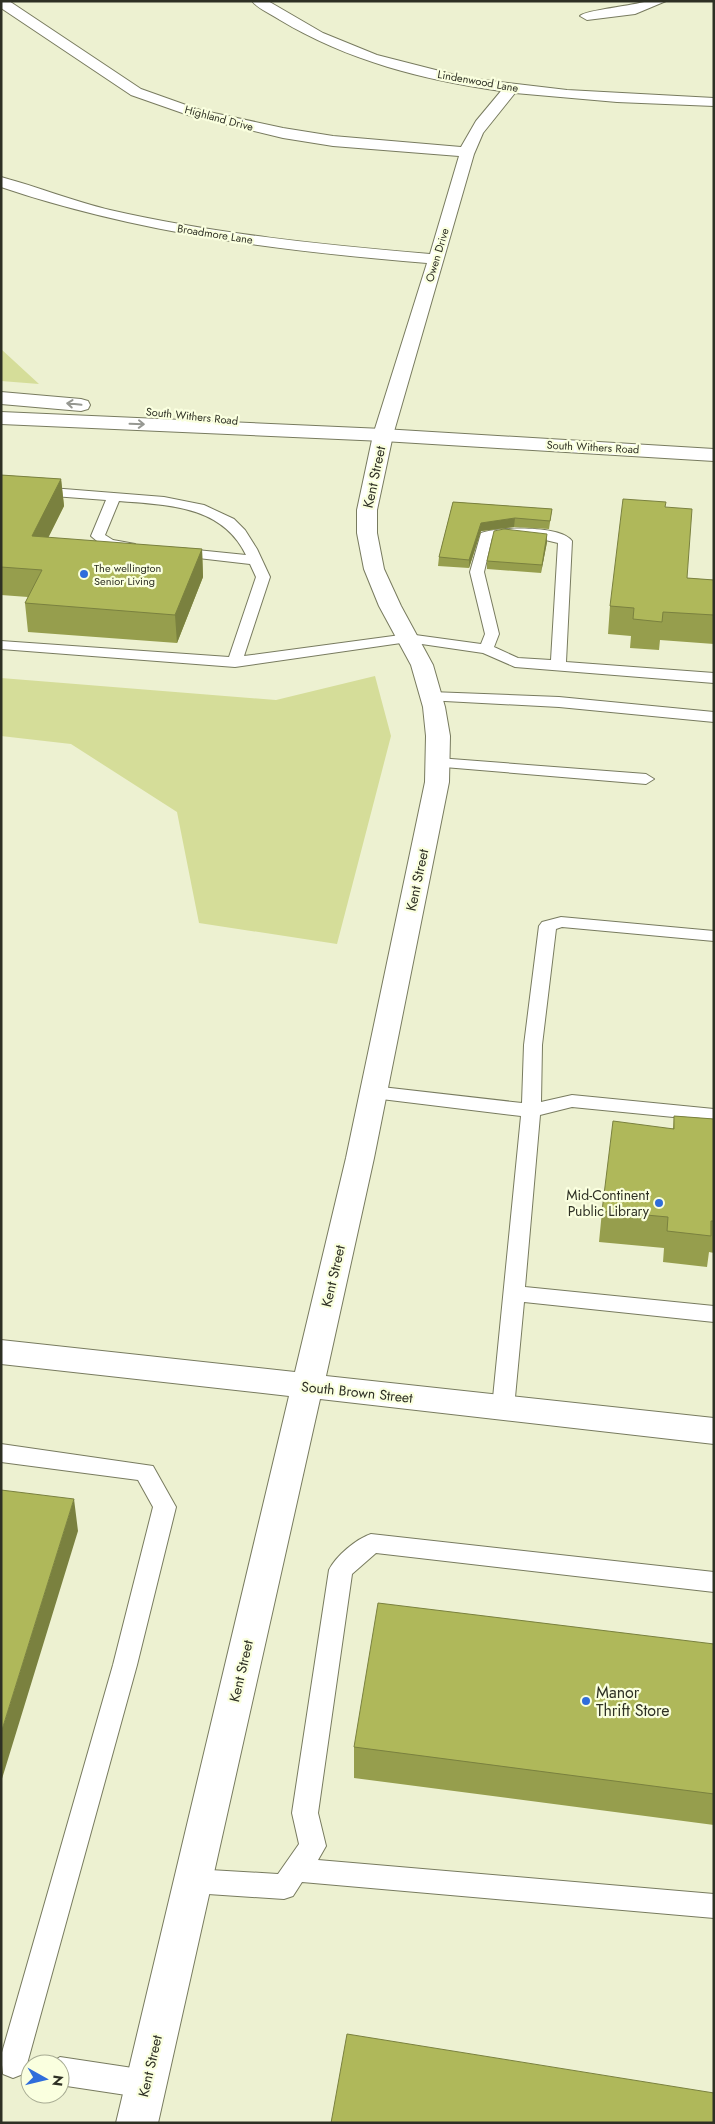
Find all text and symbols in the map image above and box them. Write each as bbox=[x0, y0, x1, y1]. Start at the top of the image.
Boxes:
street label: Lindenwood Lane bbox=[436, 66, 520, 96]
street label: Highland Drive bbox=[183, 101, 255, 135]
street label: Broadmore Lane bbox=[176, 220, 254, 248]
street label: Owen Drive bbox=[421, 226, 453, 284]
one-way arrow bbox=[66, 399, 82, 409]
street label: South Withers Road bbox=[145, 403, 239, 429]
one-way arrow bbox=[129, 420, 145, 429]
street label: South Withers Road bbox=[546, 437, 640, 457]
street label: Kent Street bbox=[358, 443, 390, 510]
place label: The wellington Senior Living bbox=[94, 560, 161, 589]
marker: The wellington Senior Living bbox=[78, 568, 90, 580]
street label: Kent Street bbox=[401, 846, 433, 913]
place label: Mid-Continent Public Library bbox=[566, 1185, 650, 1221]
marker: Mid-Continent Public Library bbox=[653, 1197, 665, 1209]
street label: Kent Street bbox=[316, 1242, 350, 1309]
street label: South Brown Street bbox=[300, 1376, 414, 1408]
street label: Kent Street bbox=[224, 1637, 258, 1704]
place label: Manor Thrift Store bbox=[596, 1681, 670, 1722]
marker: Manor Thrift Store bbox=[580, 1695, 592, 1707]
street label: Kent Street bbox=[133, 2032, 167, 2099]
north arrow bbox=[20, 2054, 70, 2104]
text: N bbox=[47, 2074, 69, 2088]

